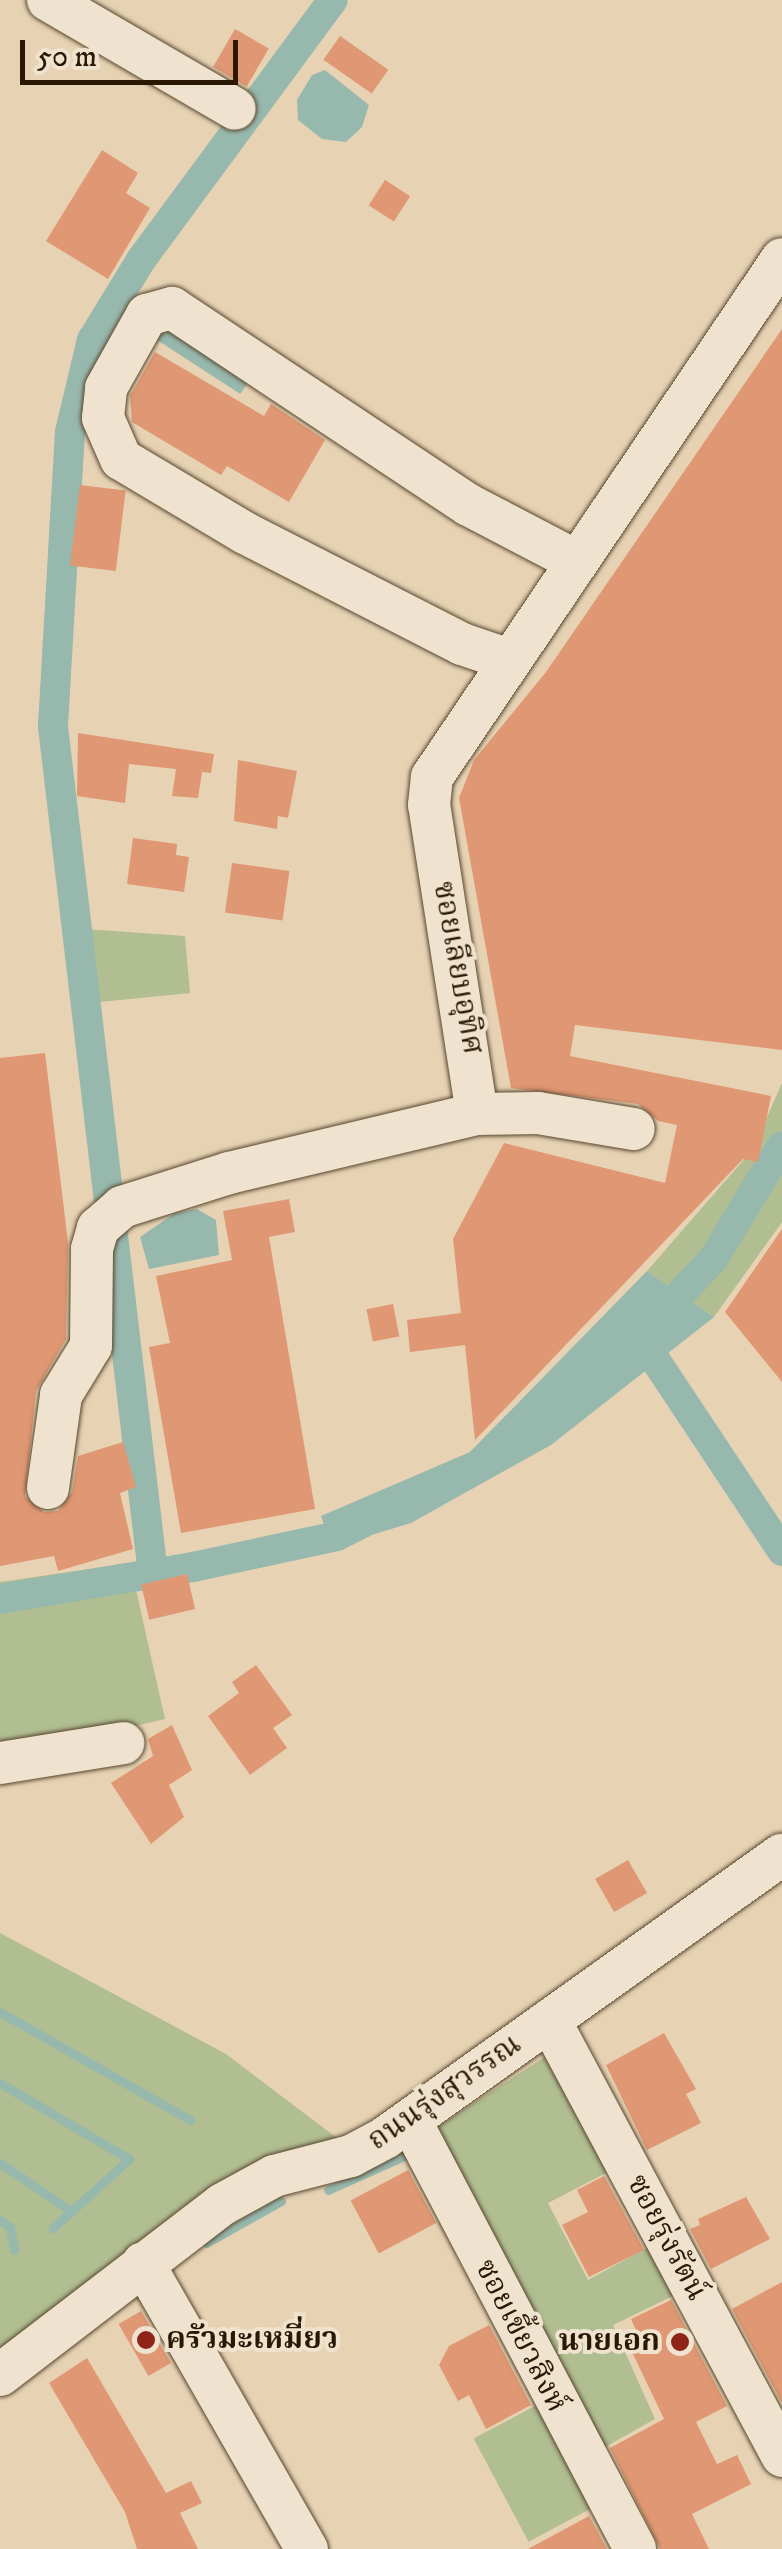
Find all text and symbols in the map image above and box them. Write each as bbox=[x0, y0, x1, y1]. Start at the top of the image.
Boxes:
scale bar bbox=[25, 20, 242, 82]
text: 50 m bbox=[37, 39, 97, 76]
street label: ซอยเลียบอุทิศ bbox=[424, 879, 490, 1057]
street label: ถนนรุ่งสุวรรณ bbox=[361, 2027, 529, 2159]
street label: ซอยรุ่งรัตน์ bbox=[618, 2169, 714, 2307]
street label: ซอยเขี้ยวสิงห์ bbox=[466, 2254, 574, 2418]
place label: ครัวมะเหมี่ยว bbox=[166, 2322, 338, 2358]
place label: นายเอก bbox=[559, 2324, 660, 2360]
marker: ครัวมะเหมี่ยว bbox=[135, 2329, 157, 2351]
marker: นายเอก bbox=[669, 2331, 691, 2353]

